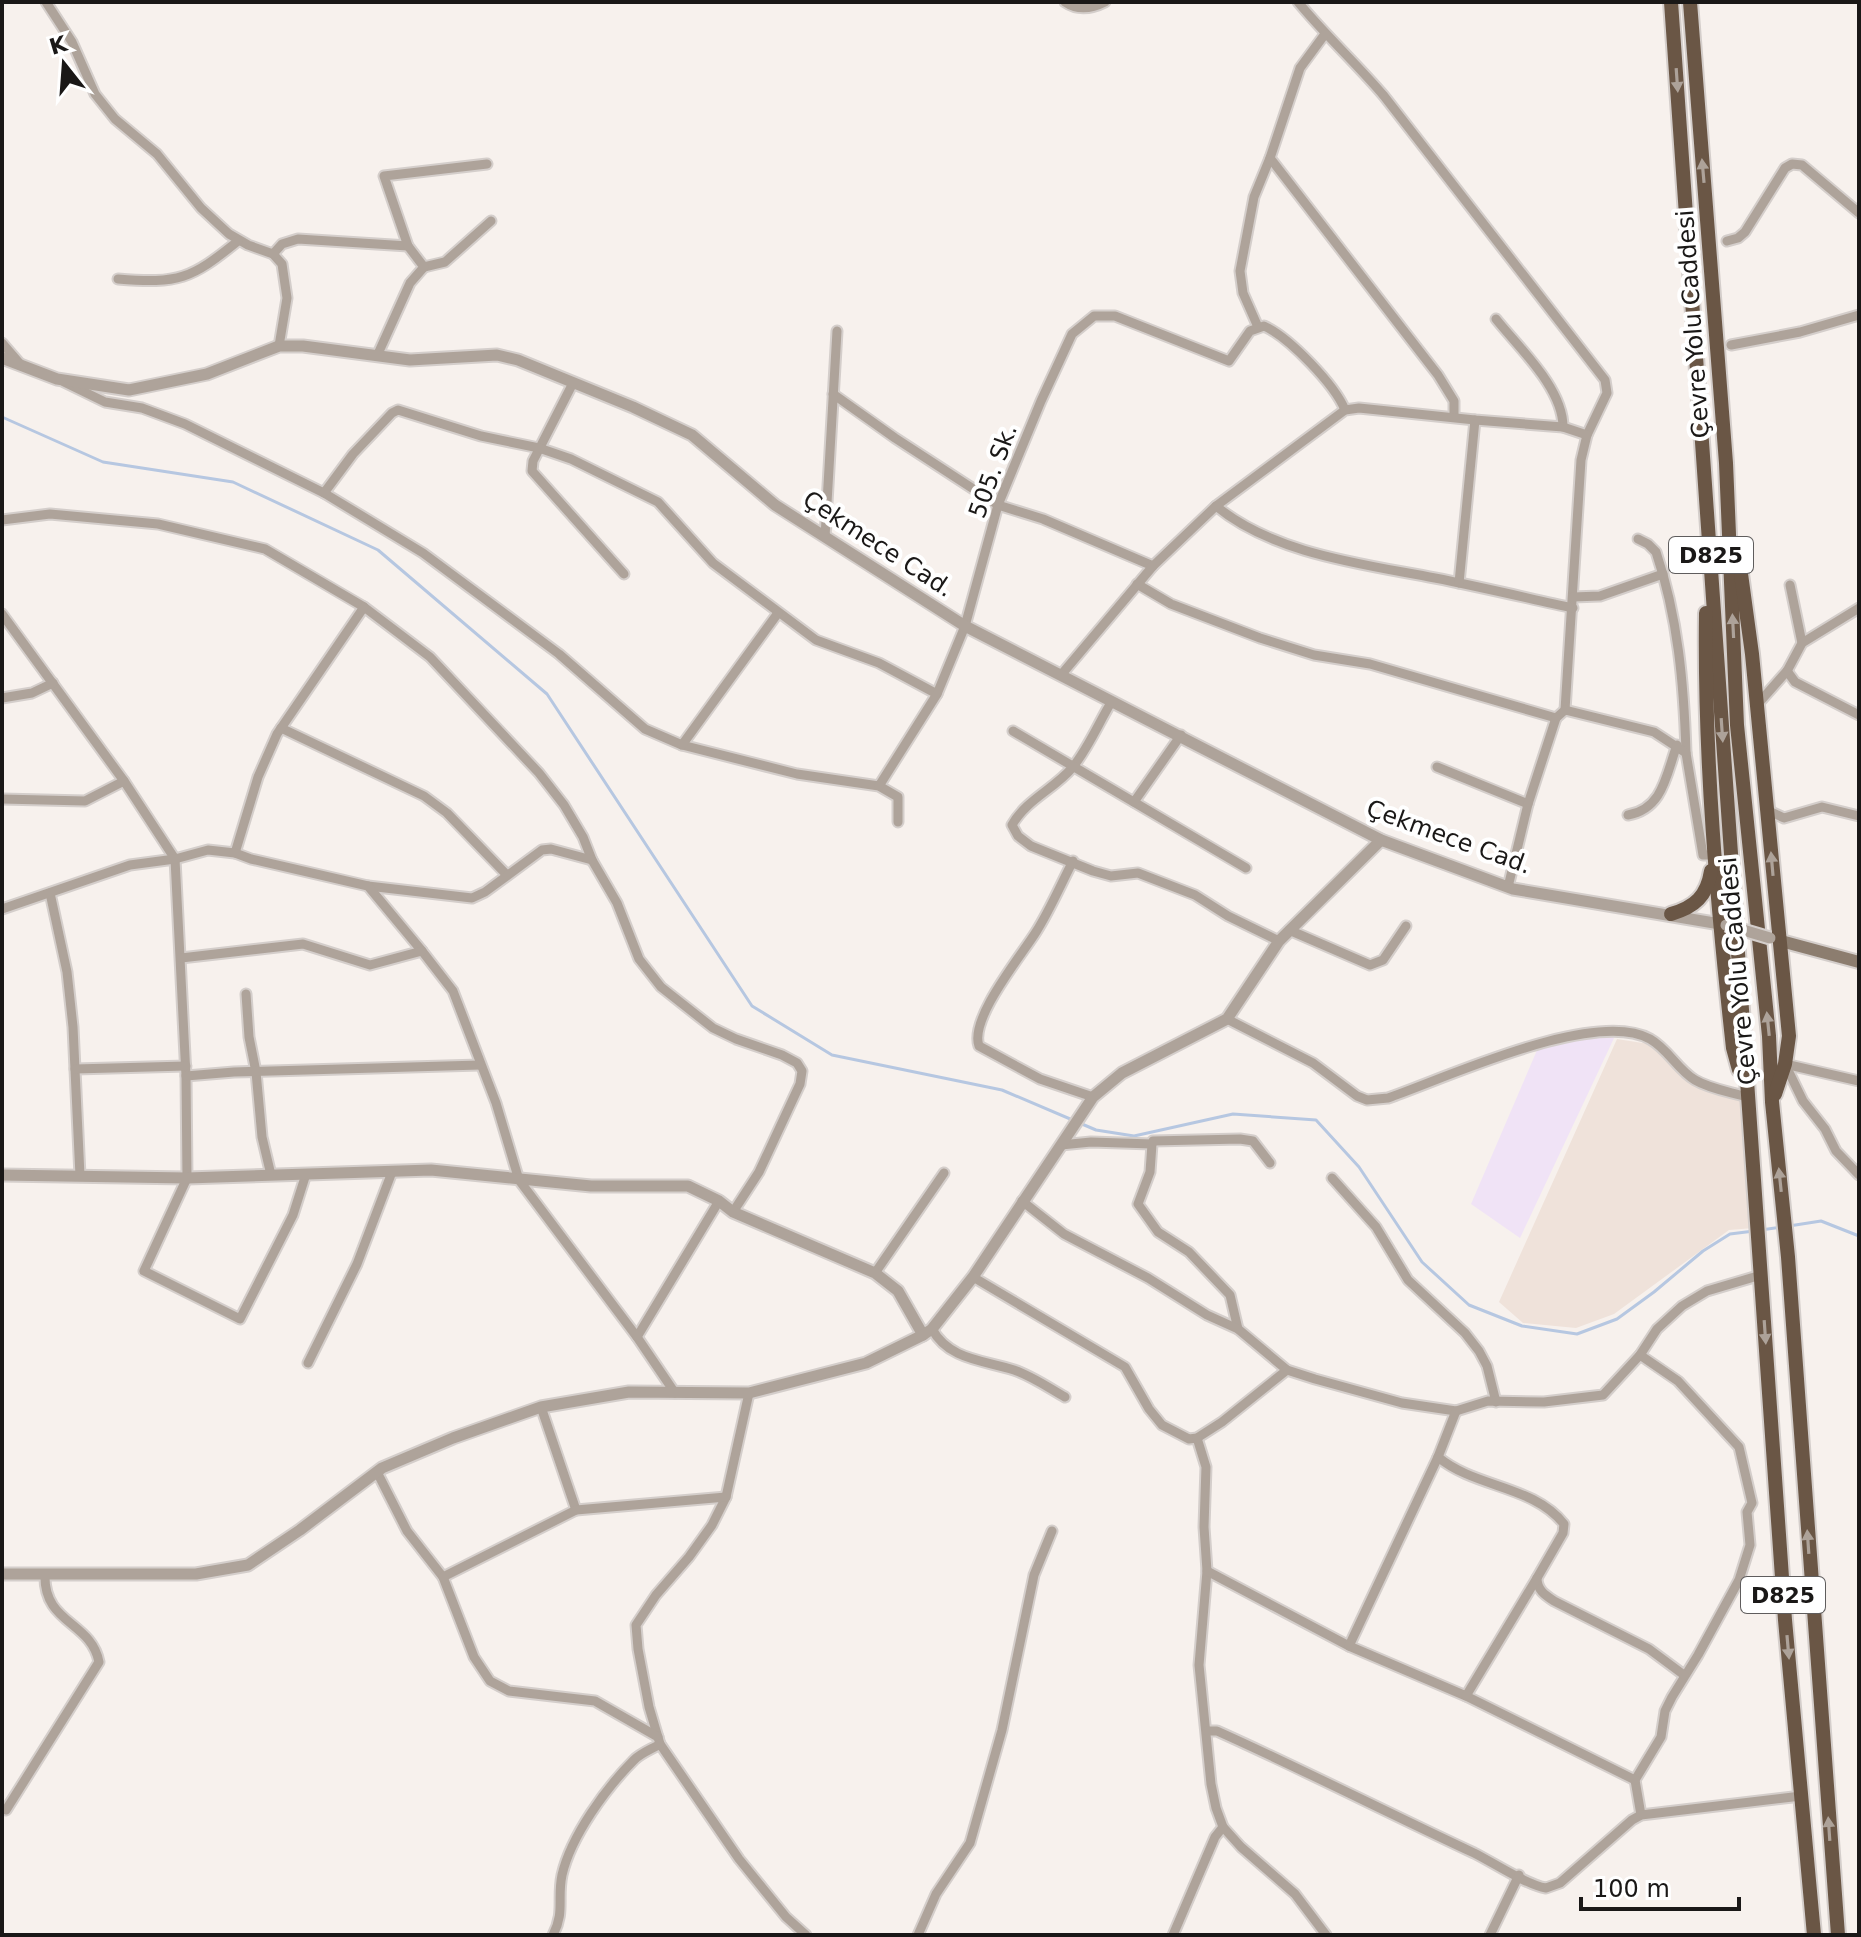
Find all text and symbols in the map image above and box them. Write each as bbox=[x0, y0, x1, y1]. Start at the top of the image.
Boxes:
north arrow bbox=[24, 24, 104, 104]
text: K bbox=[46, 31, 71, 60]
one-way arrow bbox=[1671, 68, 1684, 93]
one-way arrow bbox=[1696, 158, 1709, 183]
street label: Çevre Yolu Caddesi bbox=[1671, 209, 1715, 439]
street label: 505. Sk. bbox=[963, 420, 1023, 522]
street label: Çekmece Cad. bbox=[798, 485, 958, 603]
road number: D825 bbox=[1669, 537, 1753, 573]
one-way arrow bbox=[1726, 613, 1739, 638]
one-way arrow bbox=[1716, 718, 1729, 743]
street label: Çekmece Cad. bbox=[1363, 794, 1535, 880]
one-way arrow bbox=[1766, 851, 1779, 876]
street label: Çevre Yolu Caddesi bbox=[1714, 856, 1762, 1086]
one-way arrow bbox=[1761, 1011, 1774, 1036]
one-way arrow bbox=[1773, 1167, 1786, 1192]
one-way arrow bbox=[1759, 1320, 1772, 1345]
one-way arrow bbox=[1801, 1529, 1814, 1554]
road number: D825 bbox=[1741, 1577, 1825, 1613]
one-way arrow bbox=[1781, 1635, 1794, 1660]
one-way arrow bbox=[1822, 1816, 1835, 1841]
scale bar bbox=[1581, 1861, 1739, 1911]
text: 100 m bbox=[1593, 1875, 1670, 1903]

